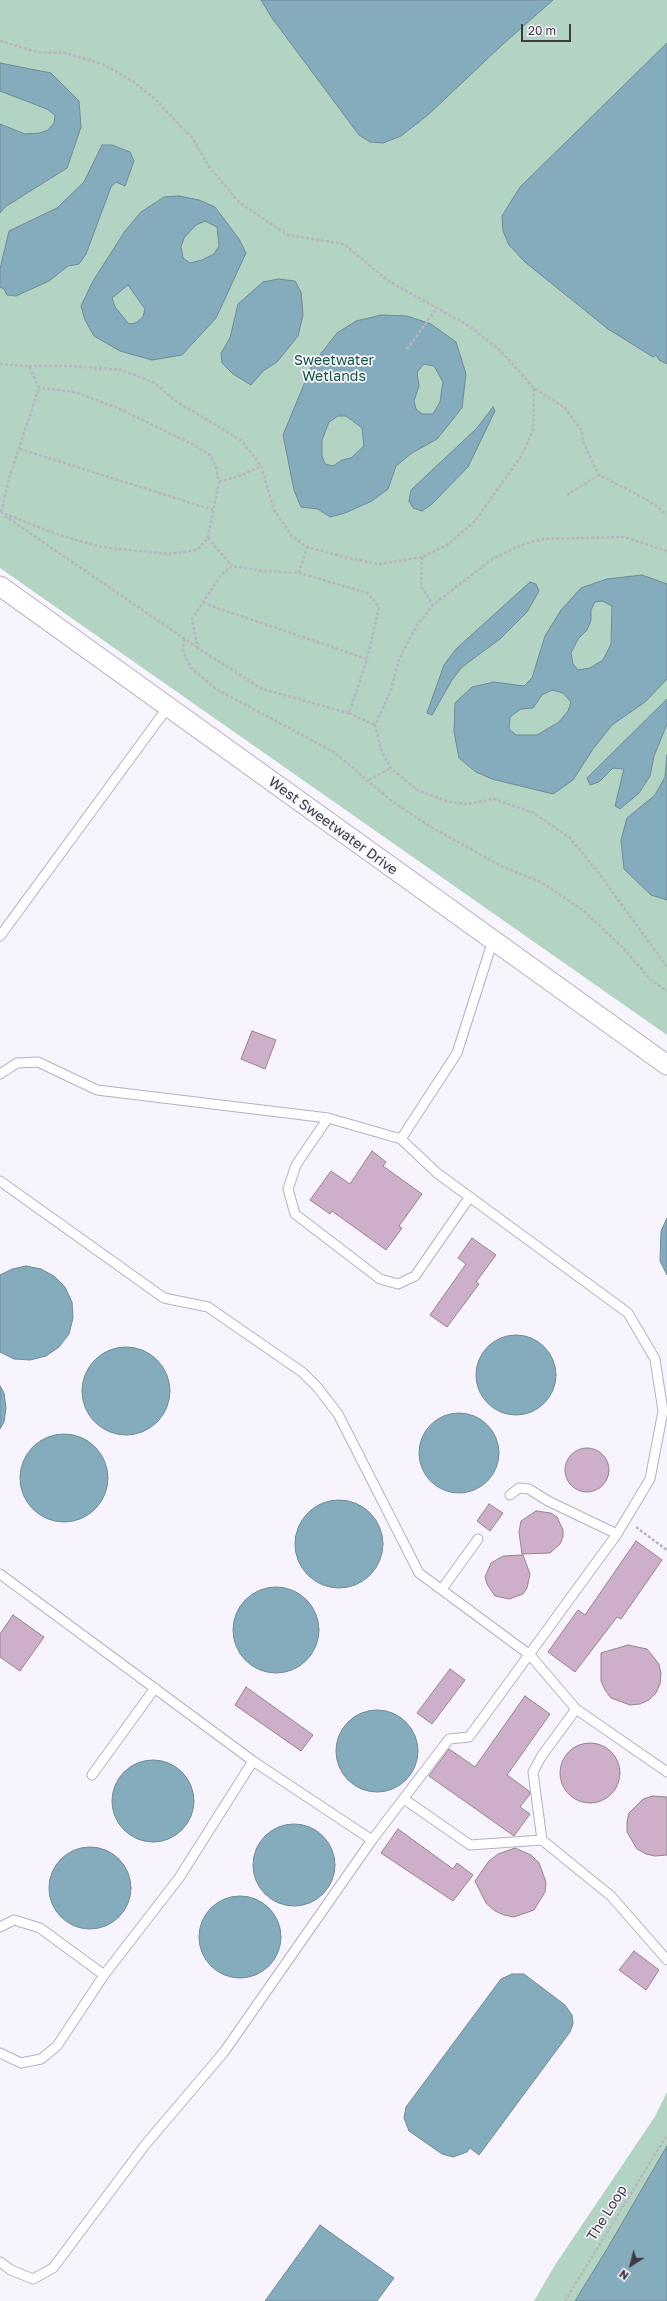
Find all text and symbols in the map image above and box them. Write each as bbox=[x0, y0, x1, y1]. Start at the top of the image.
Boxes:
scale bar bbox=[523, 16, 573, 42]
text: 20 m bbox=[528, 23, 556, 38]
park label: Sweetwater Wetlands bbox=[294, 353, 374, 386]
street label: West Sweetwater Drive bbox=[265, 773, 401, 879]
street label: The Loop bbox=[583, 2182, 631, 2244]
north arrow bbox=[611, 2245, 651, 2285]
text: N bbox=[616, 2267, 631, 2283]

